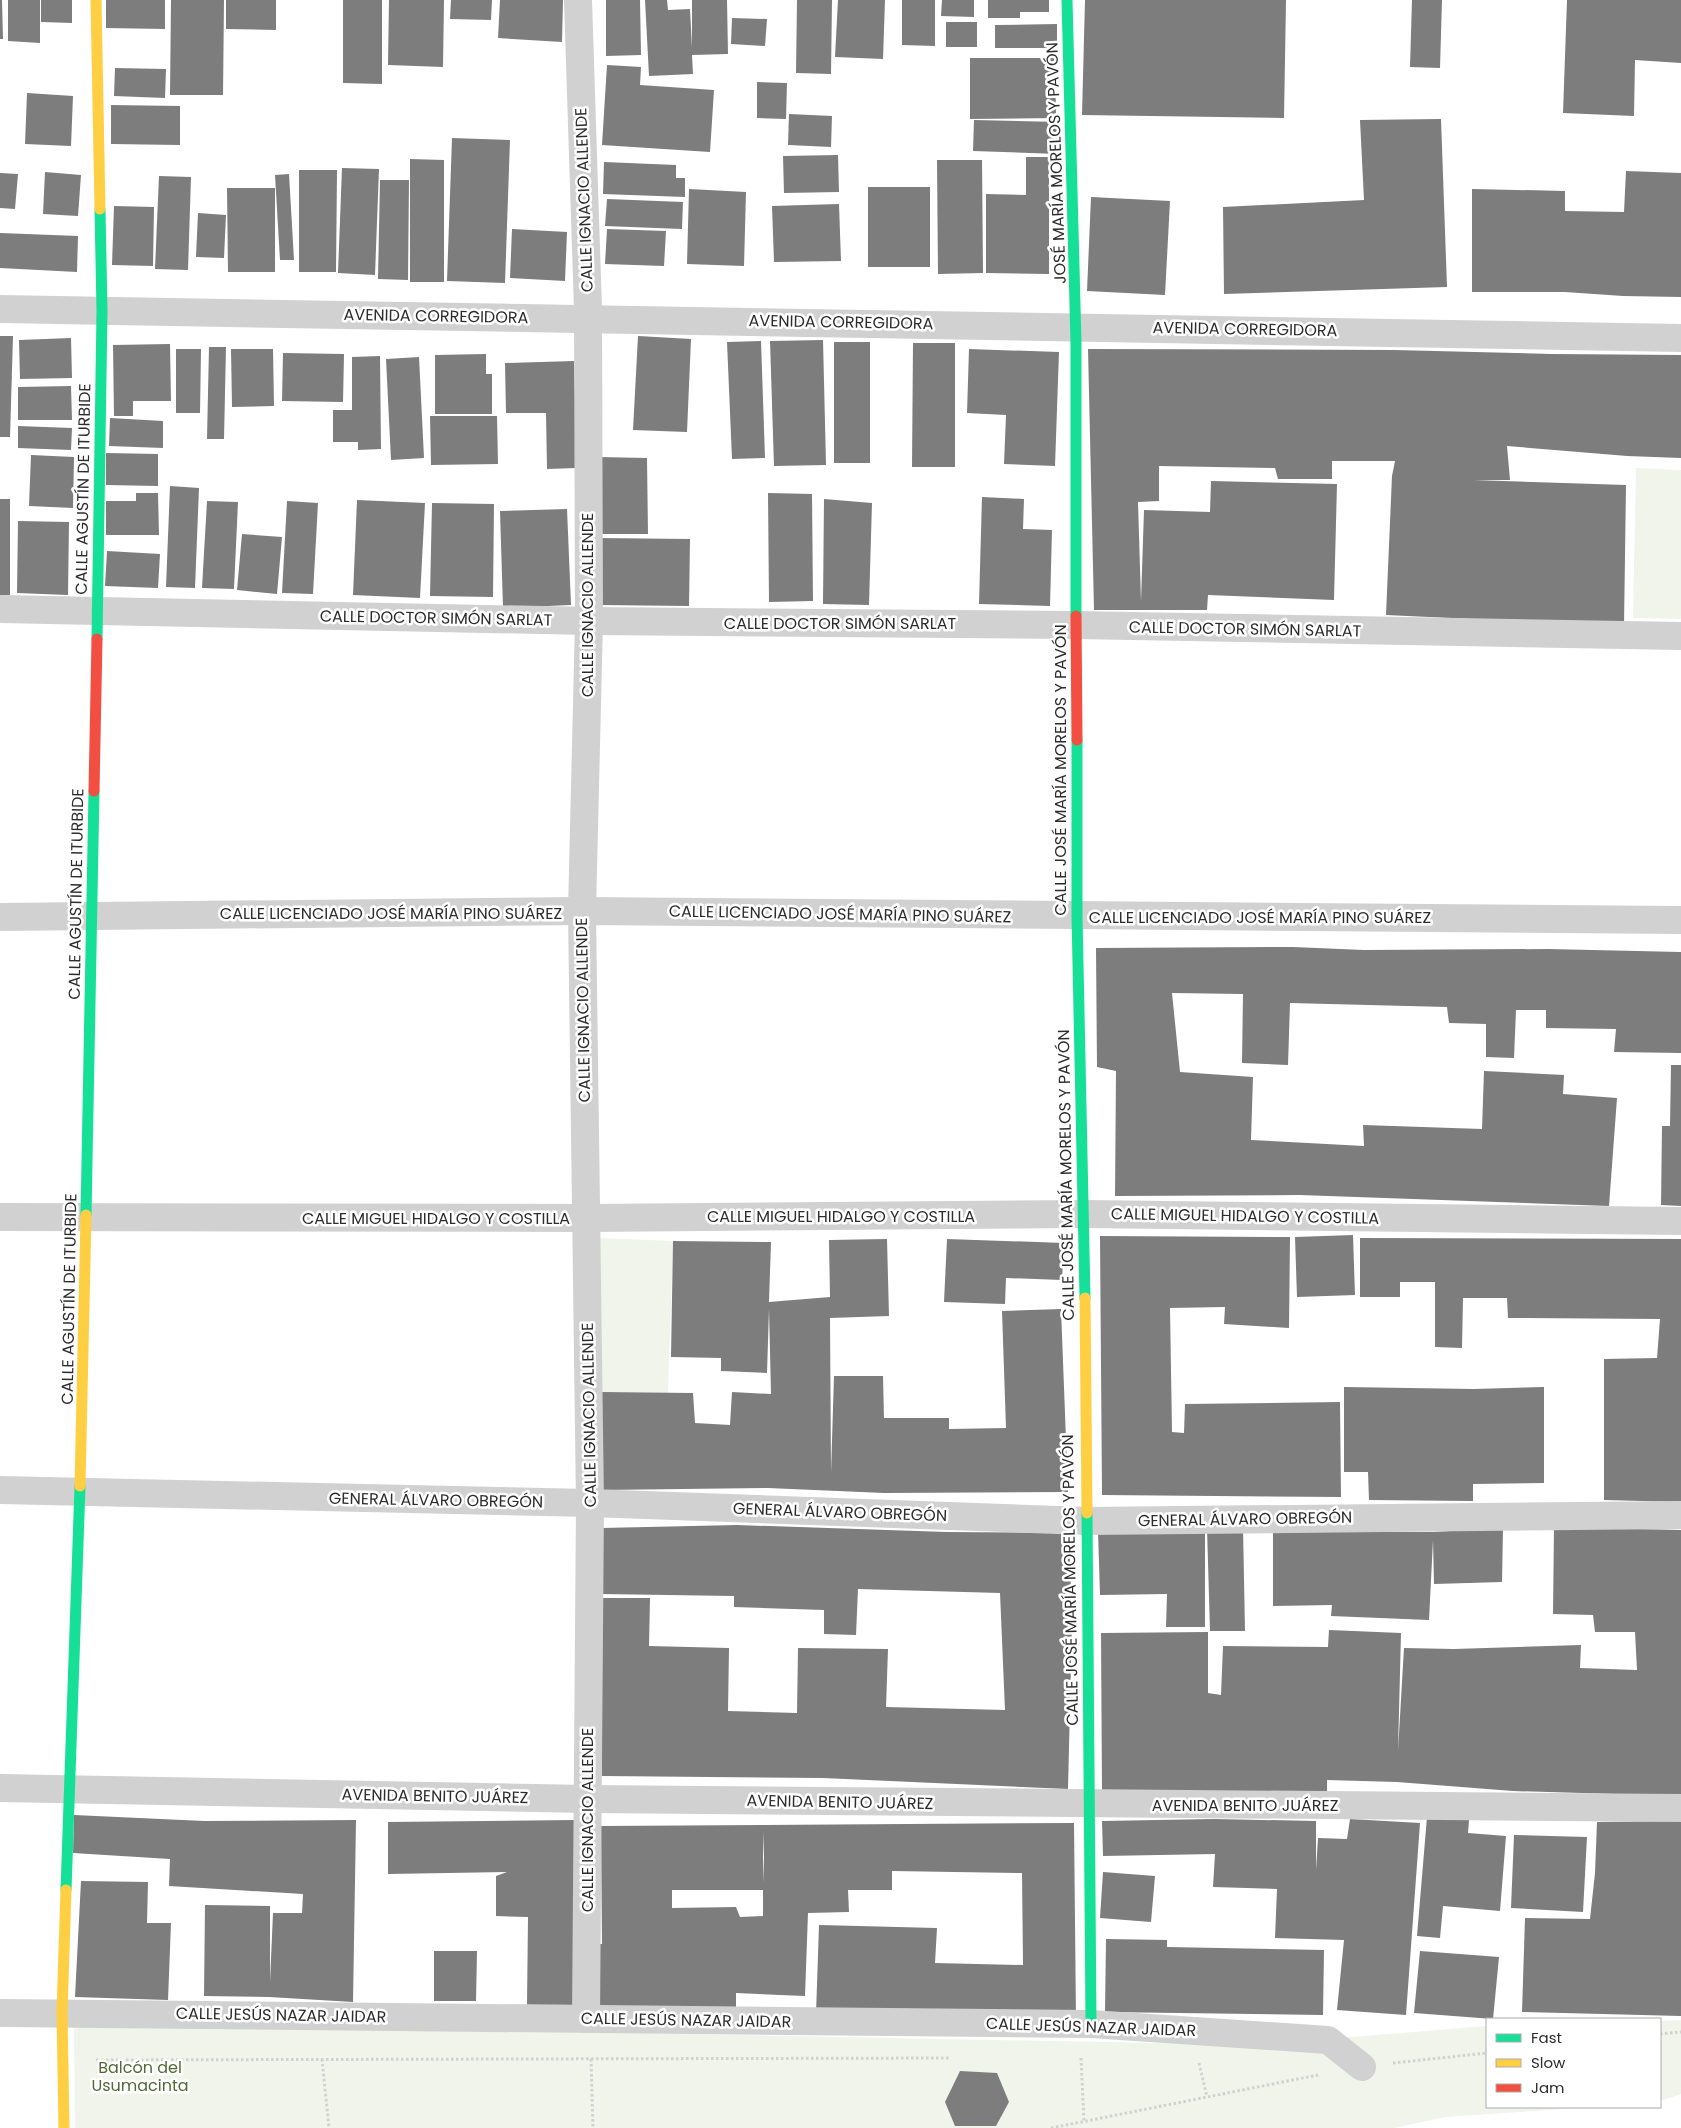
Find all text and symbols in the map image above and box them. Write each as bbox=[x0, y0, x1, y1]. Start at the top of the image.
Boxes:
street label: JOSÉ MARÍA MORELOS Y PAVÓN bbox=[1040, 42, 1072, 284]
street label: CALLE IGNACIO ALLENDE bbox=[569, 107, 599, 293]
street label: AVENIDA CORREGIDORA bbox=[343, 303, 529, 329]
street label: AVENIDA CORREGIDORA bbox=[748, 309, 934, 335]
street label: AVENIDA CORREGIDORA bbox=[1152, 316, 1338, 342]
street label: CALLE AGUSTÍN DE ITURBIDE bbox=[70, 383, 96, 595]
street label: CALLE IGNACIO ALLENDE bbox=[576, 513, 599, 697]
street label: CALLE DOCTOR SIMÓN SARLAT bbox=[320, 604, 553, 632]
street label: CALLE DOCTOR SIMÓN SARLAT bbox=[724, 612, 957, 635]
street label: CALLE DOCTOR SIMÓN SARLAT bbox=[1129, 615, 1362, 643]
street label: CALLE JOSÉ MARÍA MORELOS Y PAVÓN bbox=[1049, 624, 1072, 916]
street label: CALLE AGUSTÍN DE ITURBIDE bbox=[63, 788, 89, 1000]
street label: CALLE LICENCIADO JOSÉ MARÍA PINO SUÁREZ bbox=[669, 900, 1011, 928]
street label: CALLE LICENCIADO JOSÉ MARÍA PINO SUÁREZ bbox=[220, 902, 562, 925]
street label: CALLE LICENCIADO JOSÉ MARÍA PINO SUÁREZ bbox=[1089, 906, 1431, 929]
street label: CALLE IGNACIO ALLENDE bbox=[570, 918, 596, 1102]
street label: CALLE JOSÉ MARÍA MORELOS Y PAVÓN bbox=[1052, 1029, 1080, 1321]
street label: CALLE AGUSTÍN DE ITURBIDE bbox=[56, 1193, 82, 1405]
street label: CALLE MIGUEL HIDALGO Y COSTILLA bbox=[1111, 1202, 1380, 1230]
street label: CALLE MIGUEL HIDALGO Y COSTILLA bbox=[707, 1205, 975, 1228]
street label: CALLE MIGUEL HIDALGO Y COSTILLA bbox=[302, 1207, 570, 1230]
street label: CALLE IGNACIO ALLENDE bbox=[576, 1323, 602, 1507]
street label: CALLE JOSÉ MARÍA MORELOS Y PAVÓN bbox=[1056, 1434, 1084, 1726]
street label: GENERAL ÁLVARO OBREGÓN bbox=[329, 1487, 543, 1513]
street label: GENERAL ÁLVARO OBREGÓN bbox=[733, 1497, 947, 1527]
street label: GENERAL ÁLVARO OBREGÓN bbox=[1138, 1506, 1352, 1532]
street label: CALLE IGNACIO ALLENDE bbox=[576, 1728, 599, 1912]
street label: AVENIDA BENITO JUÁREZ bbox=[341, 1783, 529, 1809]
street label: AVENIDA BENITO JUÁREZ bbox=[746, 1789, 934, 1815]
street label: AVENIDA BENITO JUÁREZ bbox=[1152, 1794, 1338, 1817]
street label: CALLE JESÚS NAZAR JAIDAR bbox=[176, 2002, 386, 2028]
street label: CALLE JESÚS NAZAR JAIDAR bbox=[581, 2007, 791, 2033]
street label: CALLE JESÚS NAZAR JAIDAR bbox=[985, 2012, 1197, 2042]
legend bbox=[1486, 2018, 1661, 2108]
text: Fast bbox=[1531, 2027, 1562, 2048]
text: Slow bbox=[1531, 2052, 1566, 2073]
park label: Balcón del Usumacinta bbox=[91, 2056, 189, 2097]
text: Jam bbox=[1531, 2077, 1565, 2098]

